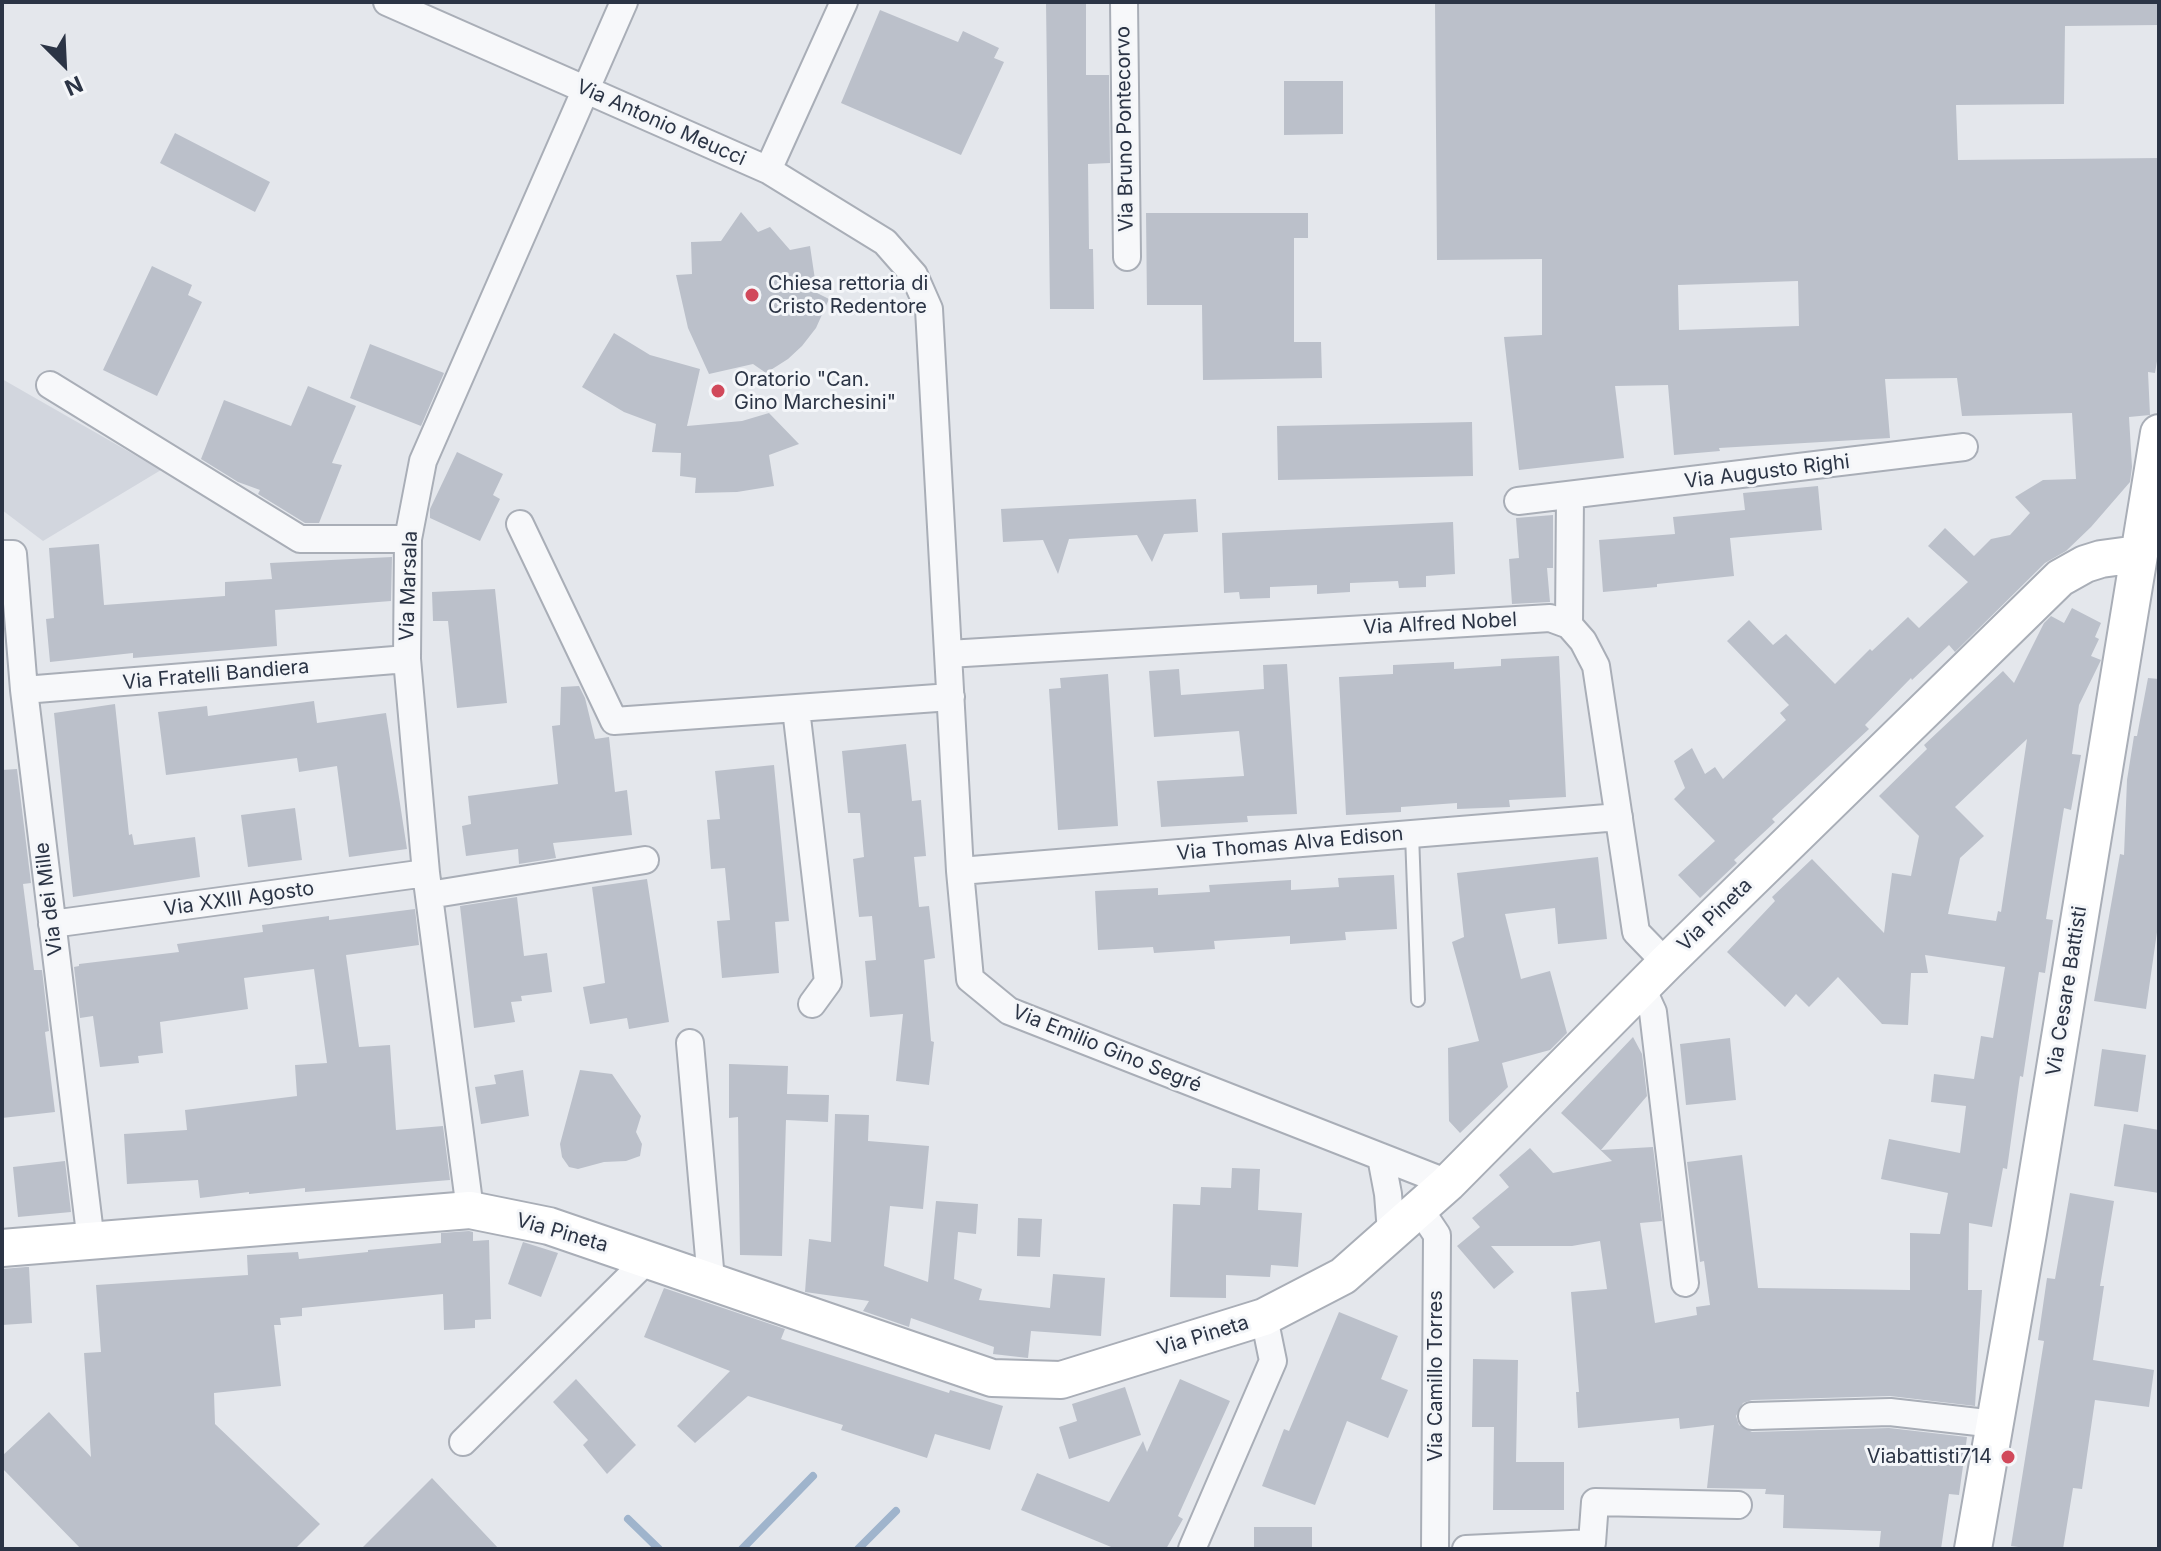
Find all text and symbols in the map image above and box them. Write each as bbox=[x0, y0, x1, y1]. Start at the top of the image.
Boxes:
north arrow bbox=[24, 24, 104, 104]
street label: Via Bruno Pontecorvo bbox=[1111, 26, 1139, 232]
text: N bbox=[61, 71, 87, 101]
street label: Via Antonio Meucci bbox=[573, 75, 749, 171]
place label: Chiesa rettoria di Cristo Redentore bbox=[768, 272, 928, 319]
marker: Chiesa rettoria di Cristo Redentore bbox=[743, 286, 761, 304]
place label: Oratorio "Can. Gino Marchesini" bbox=[734, 368, 896, 415]
marker: Oratorio "Can. Gino Marchesini" bbox=[709, 382, 727, 400]
street label: Via Augusto Righi bbox=[1683, 450, 1851, 494]
street label: Via Marsala bbox=[395, 531, 423, 641]
street label: Via Alfred Nobel bbox=[1362, 608, 1518, 640]
street label: Via Fratelli Bandiera bbox=[122, 655, 310, 695]
street label: Via Thomas Alva Edison bbox=[1176, 822, 1404, 866]
street label: Via dei Mille bbox=[30, 841, 68, 957]
street label: Via Pineta bbox=[1673, 874, 1757, 956]
street label: Via XXIII Agosto bbox=[162, 877, 316, 921]
street label: Via Cesare Battisti bbox=[2042, 904, 2092, 1078]
street label: Via Emilio Gino Segré bbox=[1009, 1000, 1205, 1098]
street label: Via Pineta bbox=[513, 1208, 611, 1258]
street label: Via Camillo Torres bbox=[1424, 1290, 1448, 1462]
street label: Via Pineta bbox=[1154, 1311, 1252, 1361]
place label: Viabattisti714 bbox=[1867, 1445, 1992, 1469]
marker: Viabattisti714 bbox=[1999, 1448, 2017, 1466]

